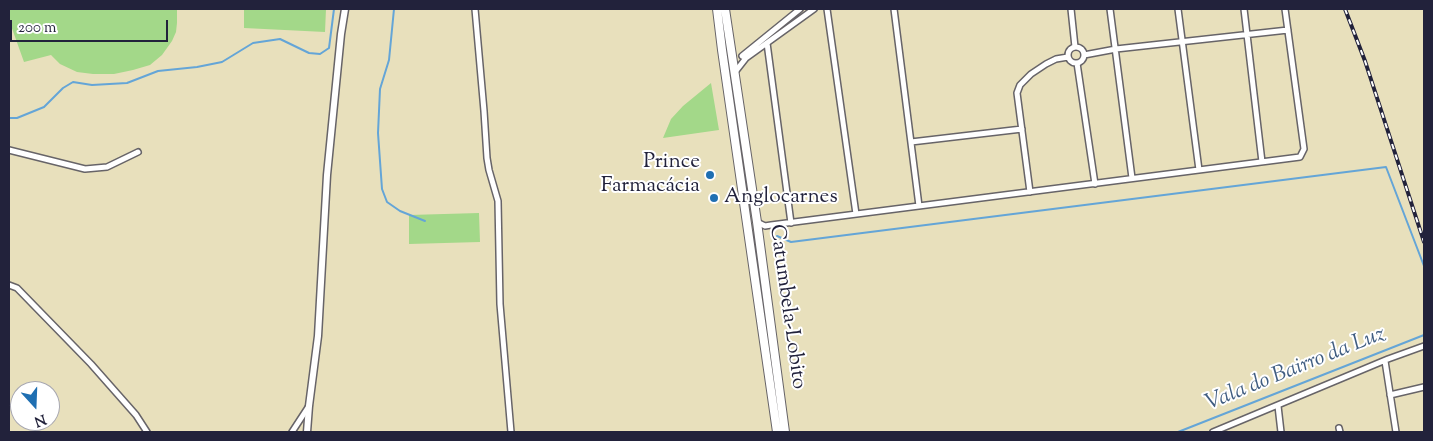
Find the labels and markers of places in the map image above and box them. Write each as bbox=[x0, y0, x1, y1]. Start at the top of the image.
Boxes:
place label: Prince Farmacácia bbox=[601, 150, 700, 200]
marker: Prince Farmacácia bbox=[704, 169, 716, 181]
place label: Anglocarnes bbox=[724, 185, 838, 211]
marker: Anglocarnes bbox=[708, 192, 720, 204]

